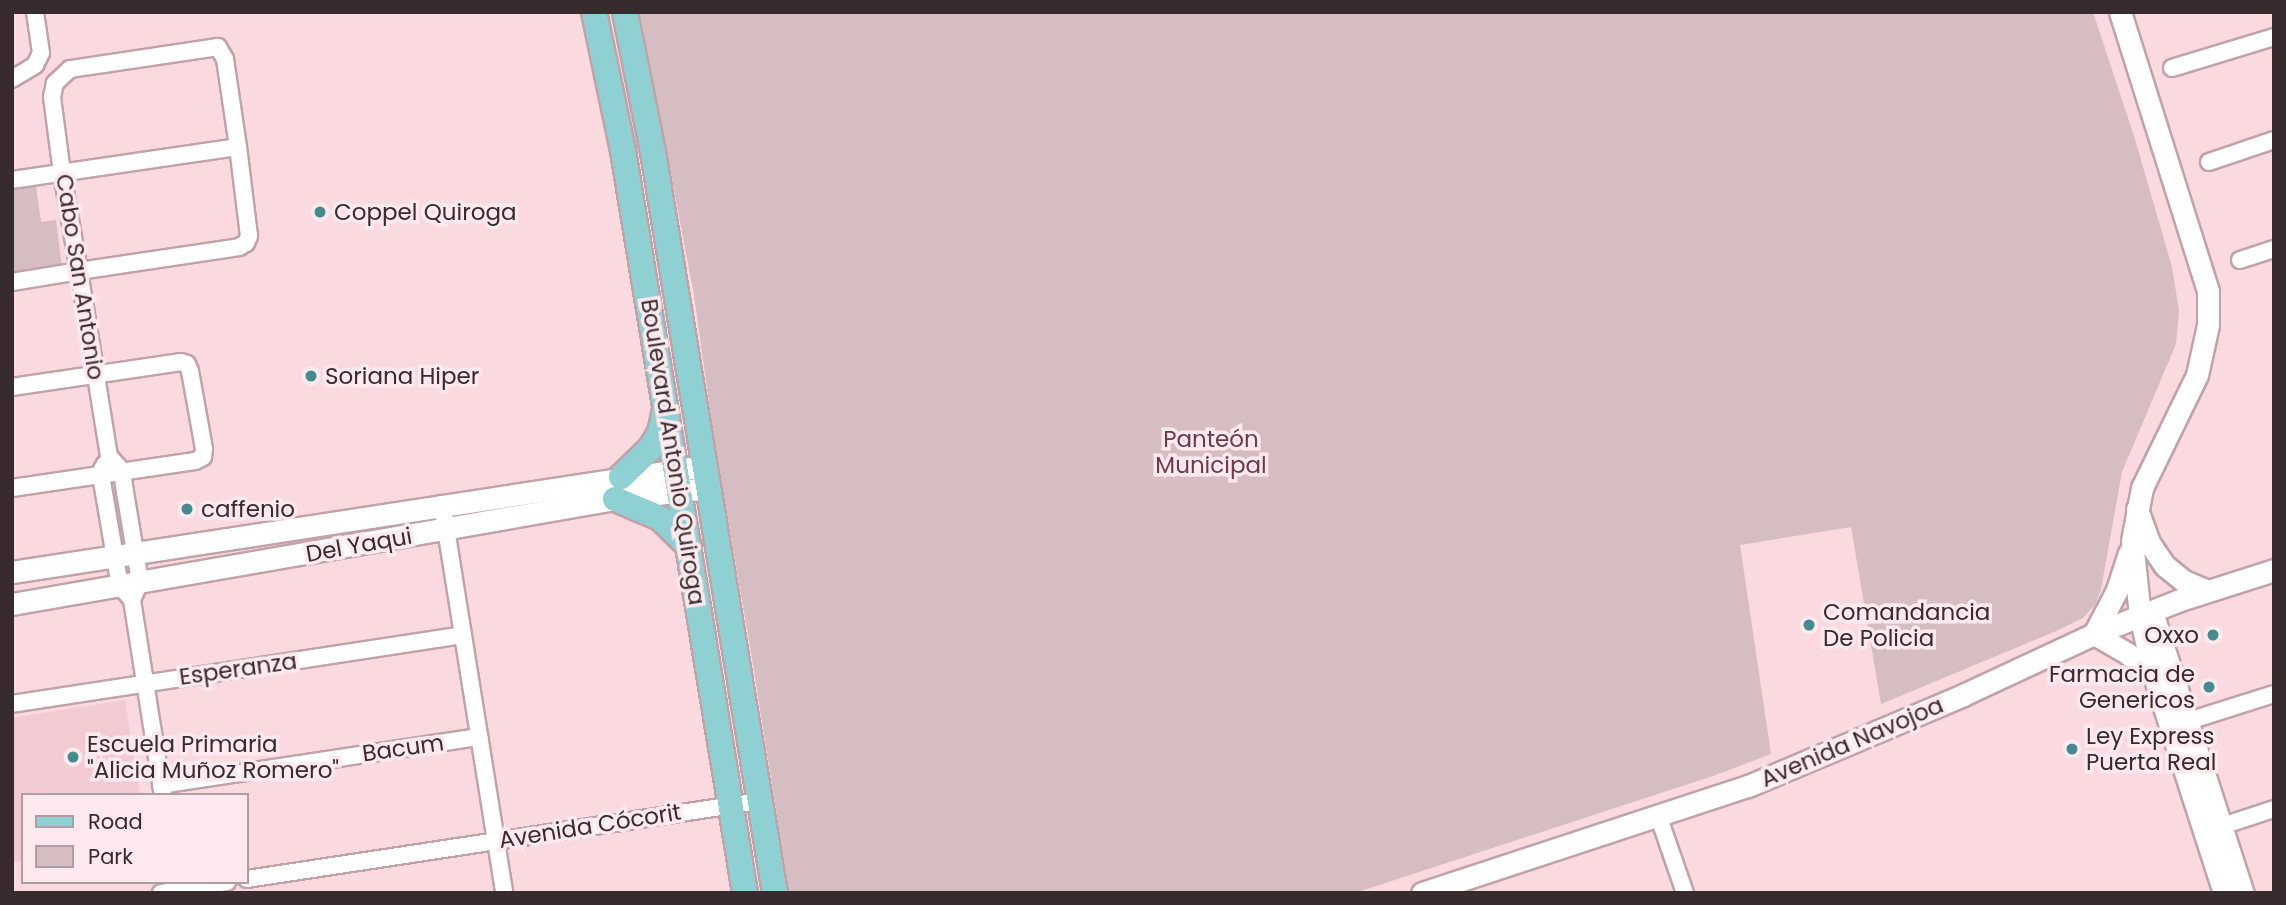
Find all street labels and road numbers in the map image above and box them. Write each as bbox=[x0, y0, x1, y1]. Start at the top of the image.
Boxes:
street label: Cabo San Antonio bbox=[50, 172, 110, 382]
street label: Boulevard Antonio Quiroga bbox=[635, 297, 711, 607]
street label: Del Yaqui bbox=[304, 522, 414, 568]
street label: Esperanza bbox=[177, 647, 299, 691]
street label: Avenida Navojoa bbox=[1757, 691, 1947, 793]
street label: Bacum bbox=[360, 729, 446, 767]
street label: Avenida Cócorit bbox=[497, 798, 683, 854]

